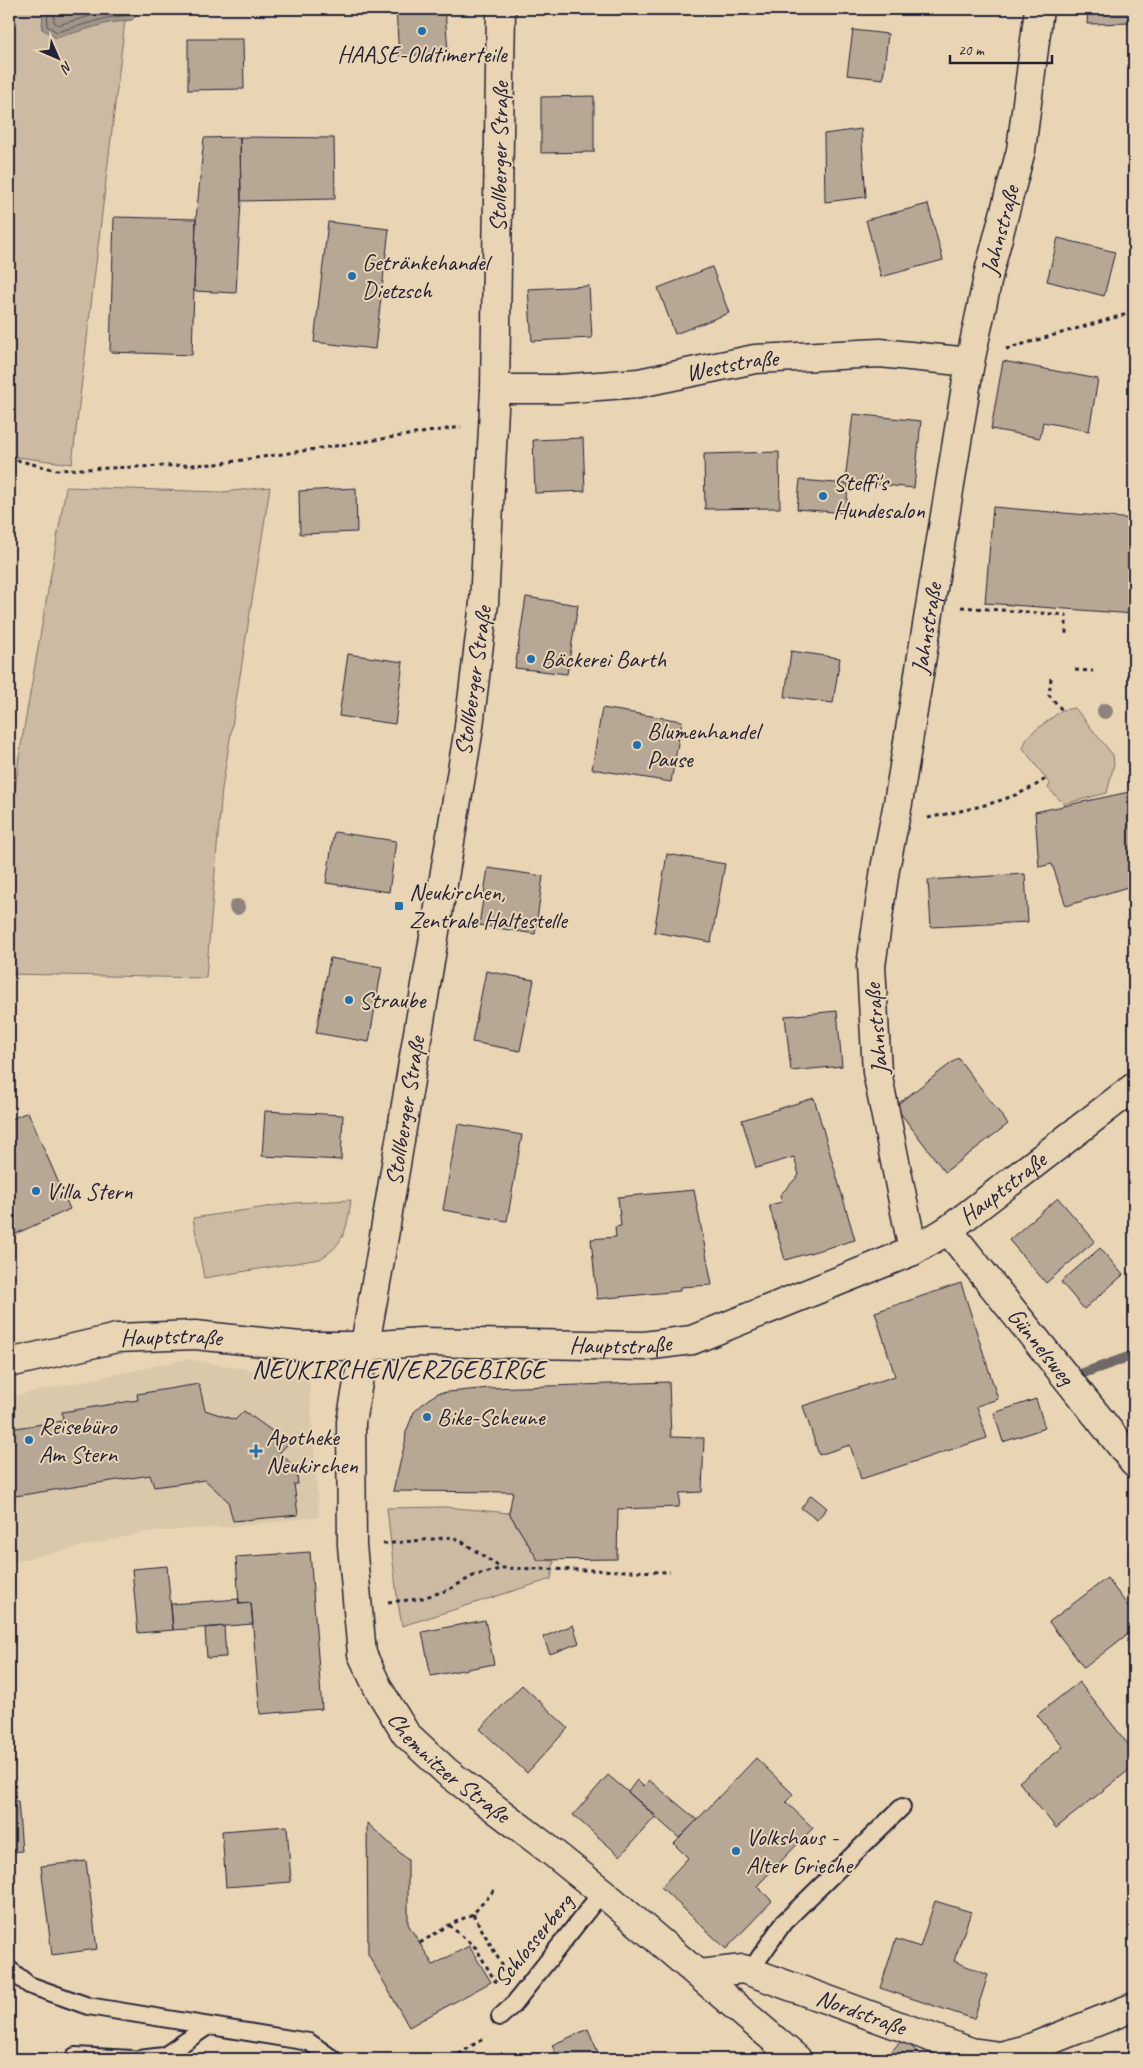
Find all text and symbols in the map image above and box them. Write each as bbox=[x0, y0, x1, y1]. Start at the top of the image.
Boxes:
marker: HAASE-Oldtimerteile bbox=[416, 25, 428, 37]
north arrow bbox=[32, 32, 82, 82]
scale bar bbox=[950, 32, 1053, 64]
place label: HAASE-Oldtimerteile bbox=[337, 39, 509, 69]
text: 20 m bbox=[958, 41, 985, 60]
text: N bbox=[56, 58, 76, 78]
street label: Stollberger Straße bbox=[483, 79, 515, 232]
street label: Jahnstraße bbox=[974, 180, 1027, 279]
place label: Getränkehandel Dietzsch bbox=[362, 247, 492, 305]
marker: Getränkehandel Dietzsch bbox=[346, 270, 358, 282]
street label: Weststraße bbox=[683, 343, 781, 388]
place label: Steffi's Hundesalon bbox=[833, 467, 925, 525]
marker: Steffi's Hundesalon bbox=[817, 490, 829, 502]
street label: Jahnstraße bbox=[904, 579, 949, 677]
street label: Stollberger Straße bbox=[448, 602, 499, 758]
place label: Bäckerei Barth bbox=[541, 644, 667, 674]
marker: Bäckerei Barth bbox=[525, 653, 537, 665]
place label: Blumenhandel Pause bbox=[647, 716, 763, 774]
marker: Blumenhandel Pause bbox=[631, 739, 643, 751]
place label: Neukirchen, Zentrale Haltestelle bbox=[409, 877, 569, 935]
marker: Neukirchen, Zentrale Haltestelle bbox=[393, 900, 405, 912]
street label: Jahnstraße bbox=[857, 980, 895, 1077]
place label: Straube bbox=[359, 985, 428, 1015]
marker: Straube bbox=[343, 994, 355, 1006]
street label: Stollberger Straße bbox=[378, 1032, 432, 1188]
street label: Hauptstraße bbox=[953, 1144, 1054, 1231]
place label: Villa Stern bbox=[46, 1176, 133, 1206]
marker: Villa Stern bbox=[30, 1185, 42, 1197]
street label: Günnelsweg bbox=[1001, 1301, 1082, 1392]
street label: Hauptstraße bbox=[120, 1320, 226, 1353]
street label: Hauptstraße bbox=[569, 1327, 675, 1361]
district label: NEUKIRCHEN/ERZGEBIRGE bbox=[252, 1353, 548, 1386]
place label: Bike-Scheune bbox=[437, 1402, 547, 1432]
place label: Reisebüro Am Stern bbox=[39, 1411, 118, 1469]
marker: Bike-Scheune bbox=[421, 1411, 433, 1423]
place label: Apotheke Neukirchen bbox=[266, 1422, 358, 1480]
marker: Reisebüro Am Stern bbox=[23, 1434, 35, 1446]
marker: Apotheke Neukirchen bbox=[250, 1445, 262, 1457]
street label: Chemnitzer Straße bbox=[381, 1706, 518, 1831]
place label: Volkshaus - Alter Grieche bbox=[746, 1822, 854, 1880]
marker: Volkshaus - Alter Grieche bbox=[730, 1845, 742, 1857]
street label: Schlosserberg bbox=[486, 1886, 581, 1993]
street label: Nordstraße bbox=[812, 1982, 912, 2043]

